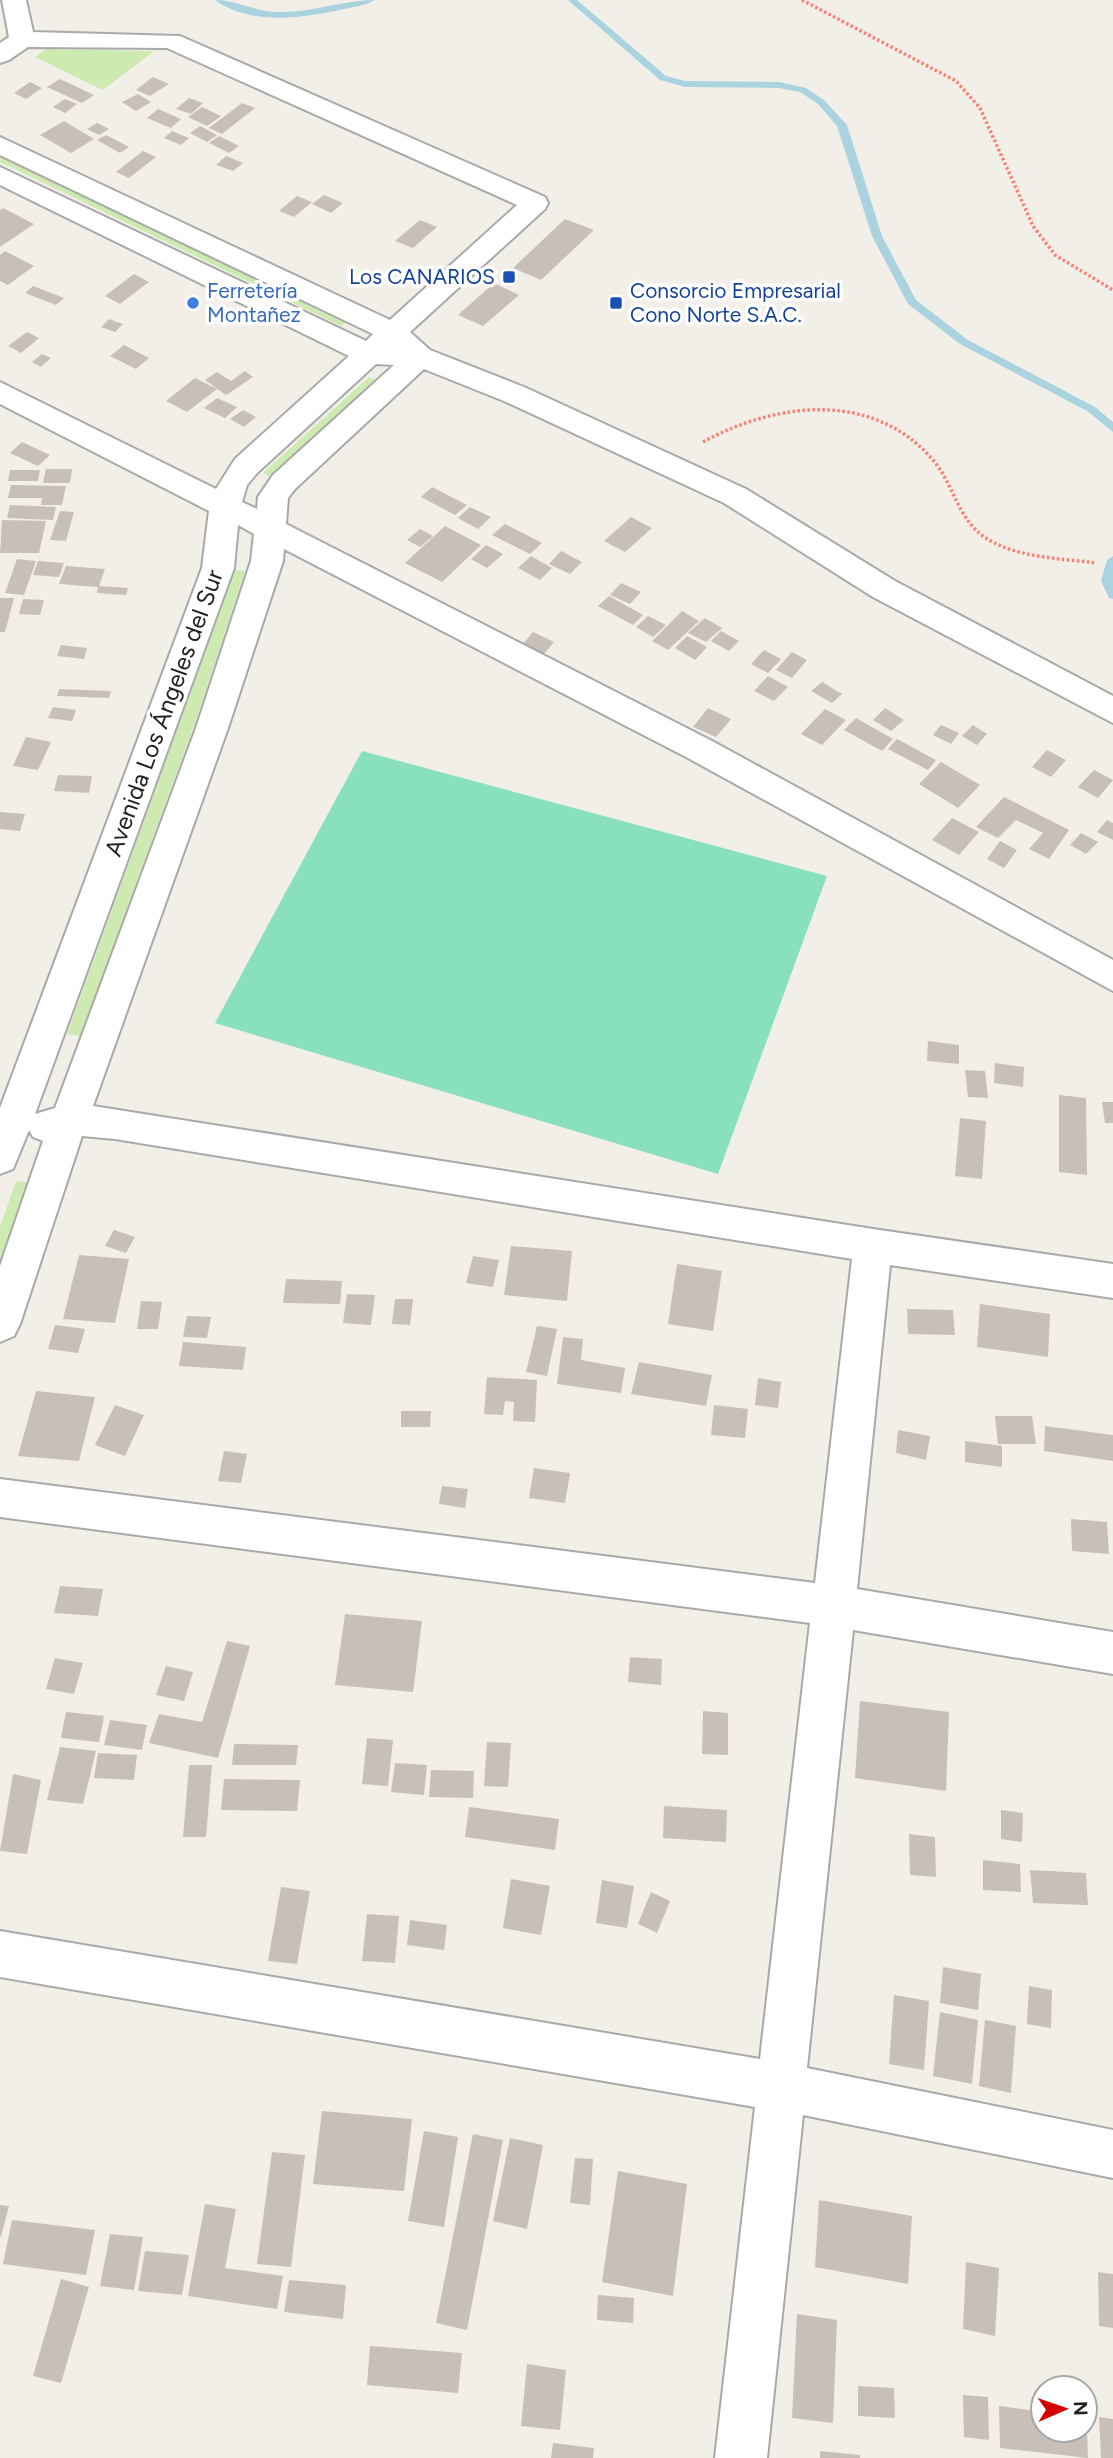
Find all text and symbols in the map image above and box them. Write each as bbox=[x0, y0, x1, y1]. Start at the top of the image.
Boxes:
place label: Los CANARIOS bbox=[349, 264, 495, 289]
marker: Los CANARIOS bbox=[501, 269, 517, 285]
place label: Ferretería Montañez bbox=[207, 278, 301, 327]
place label: Consorcio Empresarial Cono Norte S.A.C. bbox=[630, 278, 841, 327]
marker: Ferretería Montañez bbox=[185, 295, 201, 311]
marker: Consorcio Empresarial Cono Norte S.A.C. bbox=[608, 295, 624, 311]
street label: Avenida Los Ángeles del Sur bbox=[98, 566, 229, 860]
north arrow bbox=[1029, 2374, 1099, 2444]
text: N bbox=[1069, 2401, 1092, 2416]

